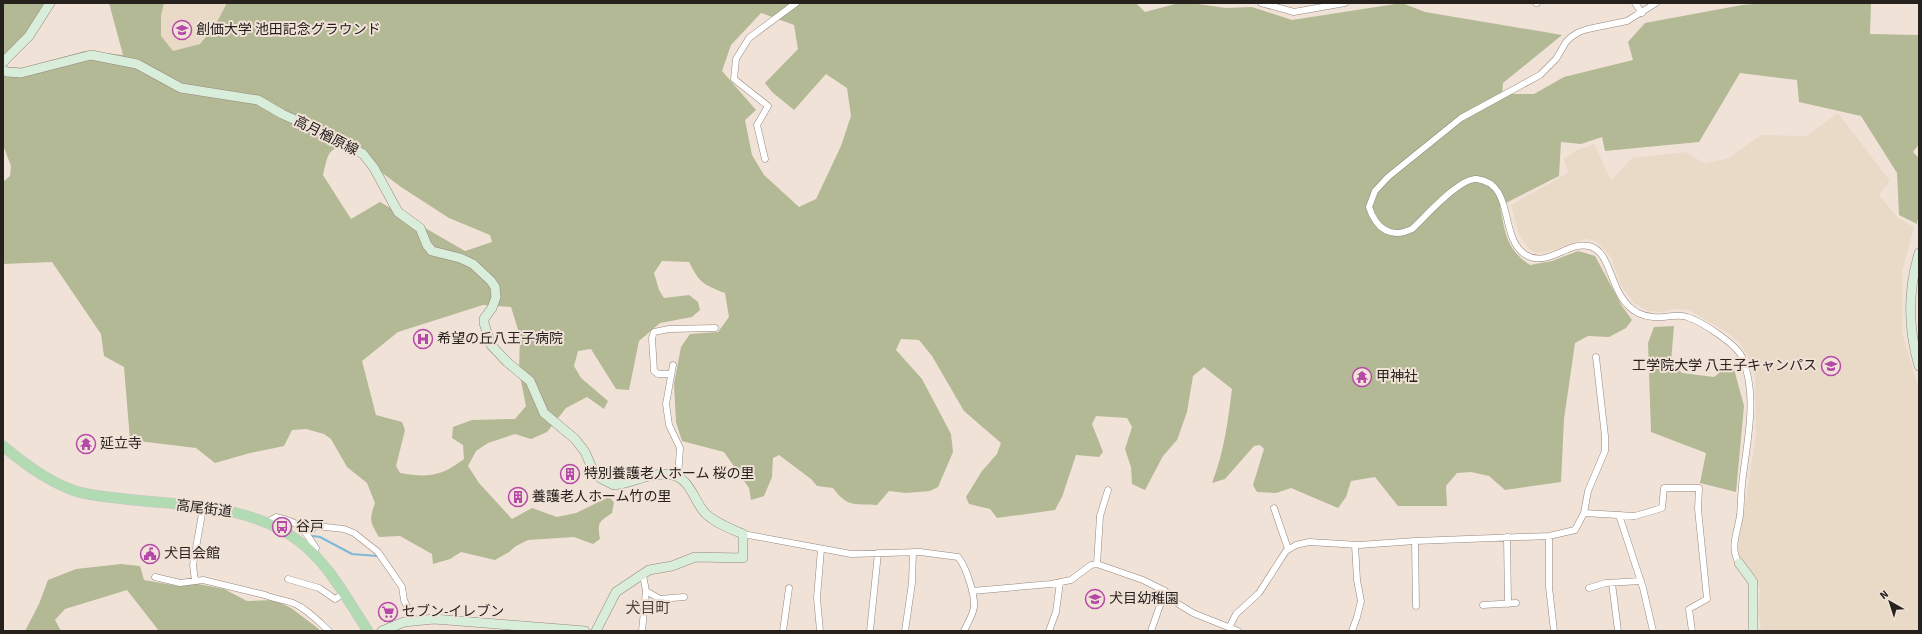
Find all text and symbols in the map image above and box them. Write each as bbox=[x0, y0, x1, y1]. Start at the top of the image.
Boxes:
school or university icon: 創価大学 池田記念グラウンド bbox=[171, 19, 193, 41]
place label: 創価大学 池田記念グラウンド bbox=[196, 20, 381, 40]
street label: 高月楢原線 bbox=[290, 111, 362, 161]
hospital icon: 希望の丘八王子病院 bbox=[412, 328, 434, 350]
place label: 希望の丘八王子病院 bbox=[437, 329, 563, 349]
school or university icon: 工学院大学 八王子キャンパス bbox=[1820, 355, 1842, 377]
place label: 工学院大学 八王子キャンパス bbox=[1632, 356, 1817, 376]
temple icon: 甲神社 bbox=[1351, 366, 1373, 388]
place label: 甲神社 bbox=[1376, 367, 1418, 387]
temple icon: 延立寺 bbox=[75, 433, 97, 455]
place label: 延立寺 bbox=[100, 434, 142, 454]
building icon: 特別養護老人ホーム 桜の里 bbox=[559, 463, 581, 485]
place label: 特別養護老人ホーム 桜の里 bbox=[584, 464, 754, 484]
building icon: 養護老人ホーム竹の里 bbox=[507, 486, 529, 508]
place label: 養護老人ホーム竹の里 bbox=[532, 487, 672, 507]
street label: 高尾街道 bbox=[175, 496, 233, 522]
bus stop icon: 谷戸 bbox=[271, 516, 293, 538]
place label: 谷戸 bbox=[296, 517, 324, 537]
public building icon: 犬目会館 bbox=[139, 543, 161, 565]
place label: 犬目会館 bbox=[164, 544, 220, 564]
north arrow bbox=[1870, 582, 1910, 622]
text: N bbox=[1876, 586, 1892, 603]
school or university icon: 犬目幼稚園 bbox=[1084, 588, 1106, 610]
place label: 犬目幼稚園 bbox=[1109, 589, 1179, 609]
district label: 犬目町 bbox=[625, 598, 671, 619]
supermarket icon: セブン-イレブン bbox=[377, 601, 399, 623]
place label: セブン-イレブン bbox=[402, 602, 504, 622]

